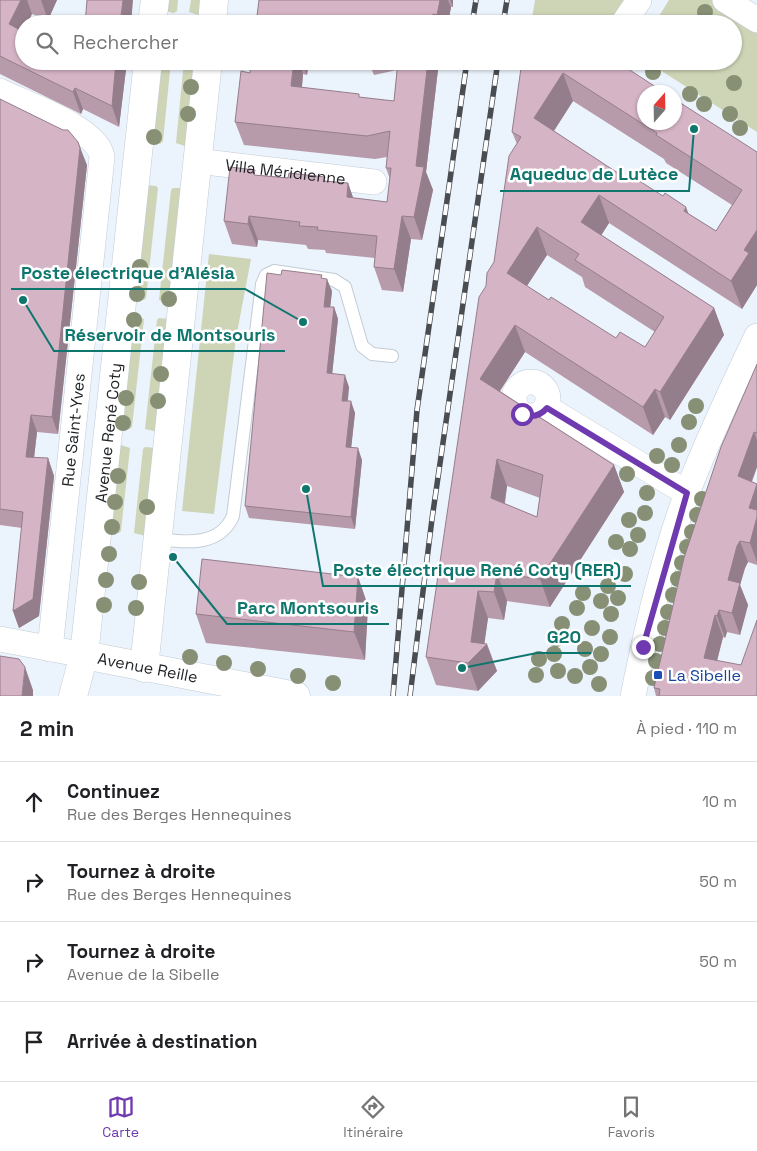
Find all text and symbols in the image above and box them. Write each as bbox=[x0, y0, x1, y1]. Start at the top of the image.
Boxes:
search box bbox=[15, 15, 742, 70]
icon: search bbox=[33, 29, 61, 57]
text: Rechercher bbox=[73, 30, 179, 55]
north arrow bbox=[637, 85, 682, 130]
street label: Villa Méridienne bbox=[224, 154, 347, 190]
callout: Aqueduc de Lutèce bbox=[500, 158, 689, 191]
text: Aqueduc de Lutèce bbox=[510, 162, 678, 185]
callout: Poste électrique d'Alésia bbox=[11, 256, 245, 289]
text: Poste électrique d'Alésia bbox=[21, 261, 236, 284]
callout: Réservoir de Montsouris bbox=[54, 318, 285, 351]
text: Réservoir de Montsouris bbox=[64, 323, 276, 346]
street label: Avenue René Coty bbox=[90, 362, 126, 504]
street label: Rue Saint-Yves bbox=[57, 372, 90, 488]
route start bbox=[511, 403, 534, 426]
callout: Poste électrique René Coty (RER) bbox=[323, 553, 631, 586]
text: Poste électrique René Coty (RER) bbox=[333, 558, 621, 581]
callout: Parc Montsouris bbox=[227, 591, 389, 624]
text: Parc Montsouris bbox=[237, 596, 379, 619]
callout: G20 bbox=[537, 620, 591, 653]
text: G20 bbox=[547, 625, 581, 648]
route end bbox=[632, 636, 655, 659]
street label: Avenue Reille bbox=[96, 648, 200, 688]
place label: La Sibelle bbox=[668, 665, 741, 686]
marker: La Sibelle bbox=[652, 669, 664, 681]
text: 2 min bbox=[20, 715, 74, 742]
text: À pied · 110 m bbox=[636, 718, 737, 739]
text: Continuez bbox=[67, 779, 160, 804]
icon: ahead bbox=[20, 788, 48, 816]
text: 10 m bbox=[702, 791, 737, 812]
text: Rue des Berges Hennequines bbox=[67, 804, 292, 825]
text: Tournez à droite bbox=[67, 859, 216, 884]
icon: right bbox=[20, 868, 48, 896]
text: 50 m bbox=[699, 871, 737, 892]
text: Rue des Berges Hennequines bbox=[67, 884, 292, 905]
text: Tournez à droite bbox=[67, 939, 216, 964]
icon: right bbox=[20, 948, 48, 976]
text: 50 m bbox=[699, 951, 737, 972]
text: Avenue de la Sibelle bbox=[67, 964, 220, 985]
icon: arrive bbox=[20, 1028, 48, 1056]
text: Arrivée à destination bbox=[67, 1029, 257, 1054]
tab: Carte bbox=[102, 1093, 139, 1141]
tab: Itinéraire bbox=[343, 1093, 403, 1141]
tab: Favoris bbox=[608, 1093, 655, 1141]

